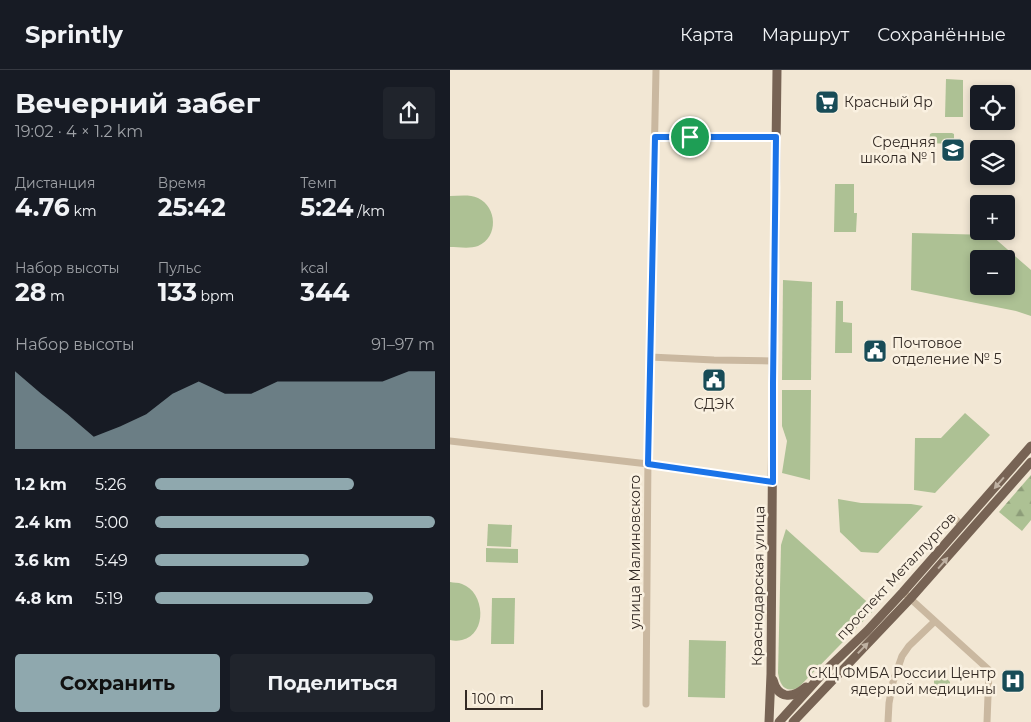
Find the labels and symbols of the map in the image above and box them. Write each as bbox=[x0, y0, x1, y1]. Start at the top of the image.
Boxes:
supermarket icon: Красный Яр bbox=[814, 89, 840, 115]
place label: Красный Яр bbox=[844, 93, 933, 111]
pin bbox=[669, 116, 711, 158]
place label: Средняя школа № 1 bbox=[860, 133, 936, 167]
school or university icon: Средняя школа № 1 bbox=[940, 137, 966, 163]
place label: Почтовое отделение № 5 bbox=[892, 334, 1002, 368]
public building icon: Почтовое отделение № 5 bbox=[862, 338, 888, 364]
public building icon: СДЭК bbox=[701, 367, 727, 393]
place label: СДЭК bbox=[694, 395, 734, 413]
street label: улица Малиновского bbox=[626, 475, 644, 630]
one-way arrow bbox=[993, 477, 1005, 489]
street label: Краснодарская улица bbox=[748, 506, 768, 666]
street label: проспект Металлургов bbox=[832, 509, 960, 643]
one-way arrow bbox=[937, 557, 948, 569]
one-way arrow bbox=[857, 643, 869, 655]
place label: СКЦ ФМБА России Центр ядерной медицины bbox=[808, 664, 996, 698]
hospital icon: СКЦ ФМБА России Центр ядерной медицины bbox=[1000, 668, 1026, 694]
scale bar bbox=[465, 687, 542, 710]

